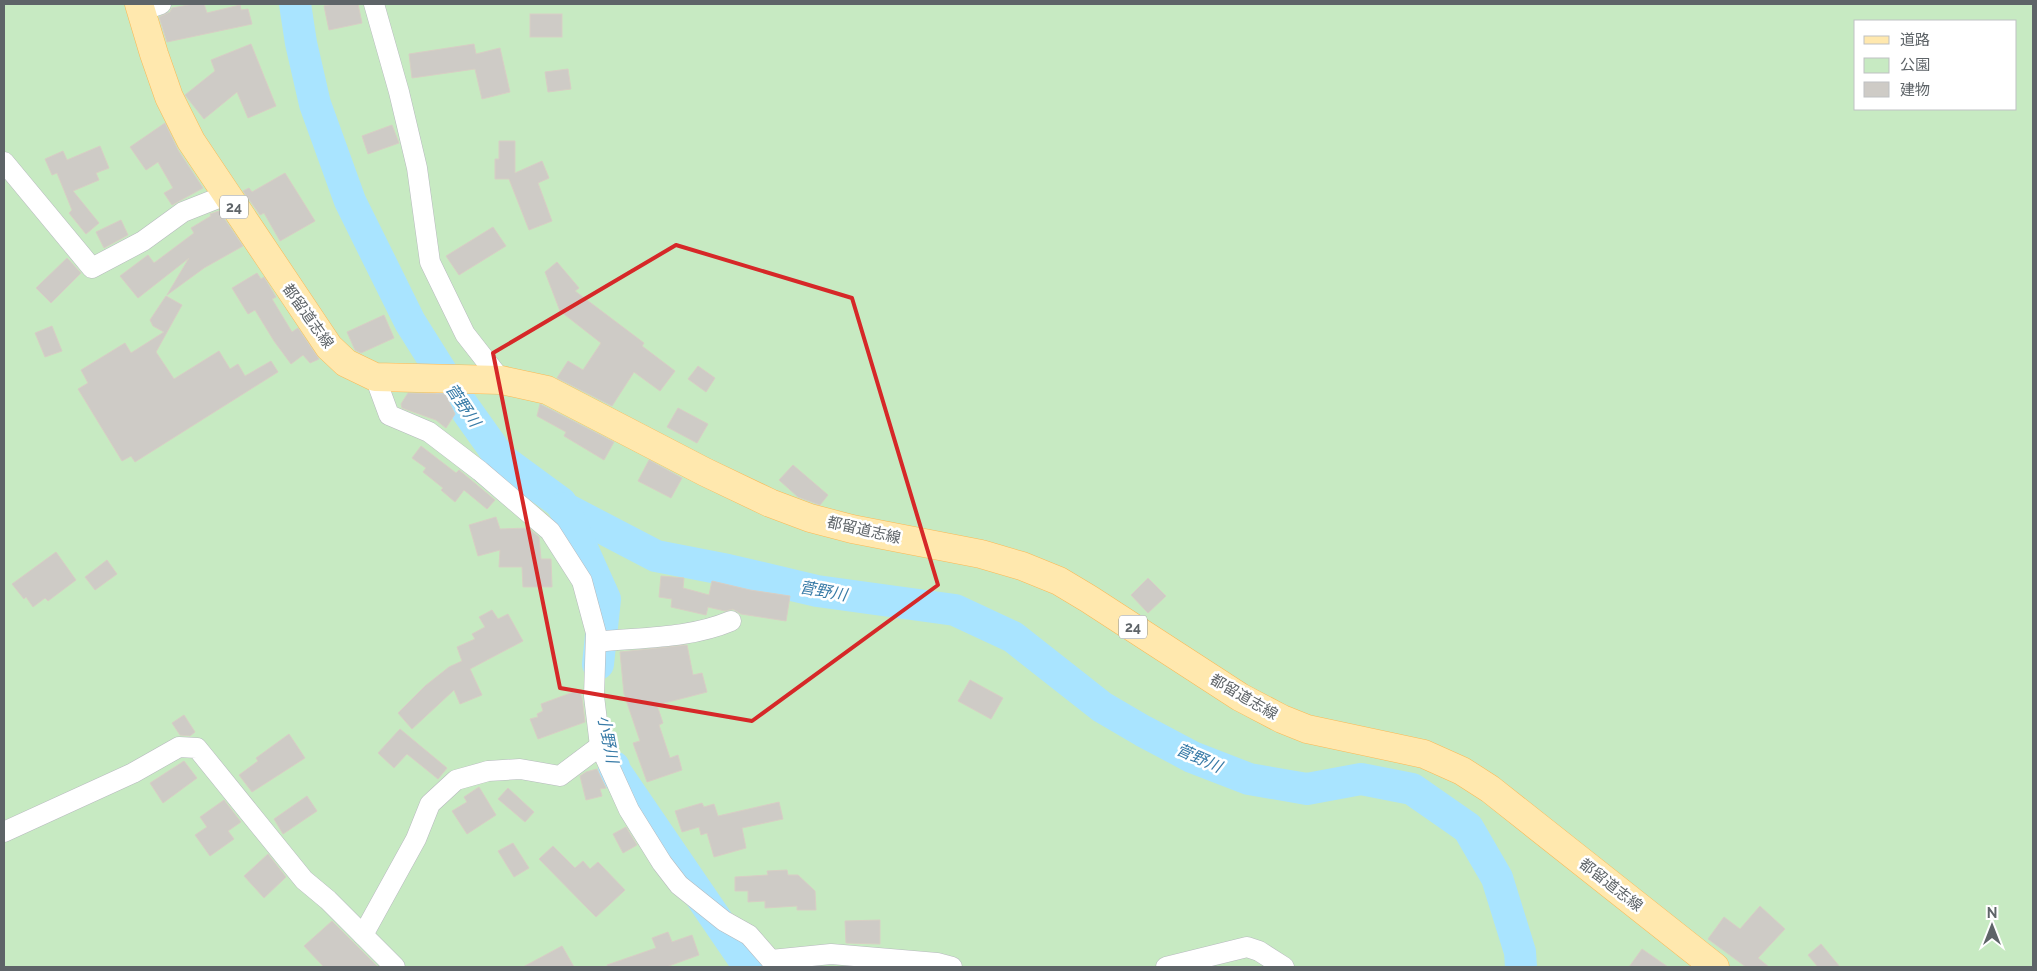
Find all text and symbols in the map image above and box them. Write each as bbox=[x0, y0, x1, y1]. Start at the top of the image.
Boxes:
legend bbox=[1854, 20, 2017, 110]
text: 道路 bbox=[1900, 31, 1930, 49]
text: 公園 bbox=[1900, 56, 1930, 74]
text: 建物 bbox=[1900, 81, 1930, 99]
road number: 24 bbox=[220, 196, 248, 218]
street label: 都留道志線 bbox=[279, 280, 337, 352]
water label: 菅野川 bbox=[442, 380, 485, 432]
street label: 都留道志線 bbox=[825, 513, 903, 547]
water label: 菅野川 bbox=[798, 577, 850, 605]
road number: 24 bbox=[1119, 616, 1147, 638]
street label: 都留道志線 bbox=[1207, 670, 1281, 724]
water label: 小野川 bbox=[594, 714, 622, 766]
water label: 菅野川 bbox=[1173, 740, 1227, 777]
street label: 都留道志線 bbox=[1576, 855, 1646, 915]
north arrow bbox=[1967, 901, 2017, 951]
text: N bbox=[1987, 905, 1997, 921]

